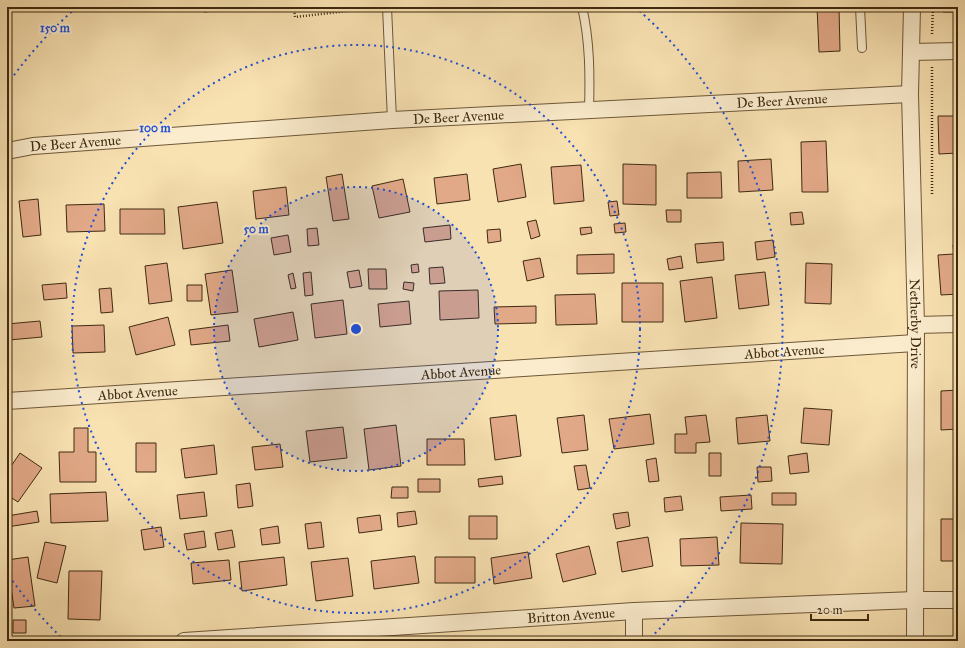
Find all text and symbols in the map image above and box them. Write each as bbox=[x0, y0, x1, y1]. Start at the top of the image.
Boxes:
text: 150 m bbox=[40, 21, 71, 35]
street label: De Beer Avenue bbox=[736, 90, 828, 112]
street label: De Beer Avenue bbox=[413, 106, 505, 128]
text: 100 m bbox=[139, 121, 172, 135]
street label: De Beer Avenue bbox=[29, 132, 122, 155]
text: 50 m bbox=[243, 222, 270, 236]
street label: Netherby Drive bbox=[906, 279, 924, 369]
centre of rings bbox=[349, 322, 363, 336]
street label: Abbot Avenue bbox=[743, 341, 825, 363]
street label: Abbot Avenue bbox=[420, 361, 502, 384]
street label: Abbot Avenue bbox=[96, 382, 179, 404]
scale bar bbox=[811, 596, 868, 622]
text: 20 m bbox=[817, 603, 843, 617]
street label: Britton Avenue bbox=[527, 604, 616, 627]

